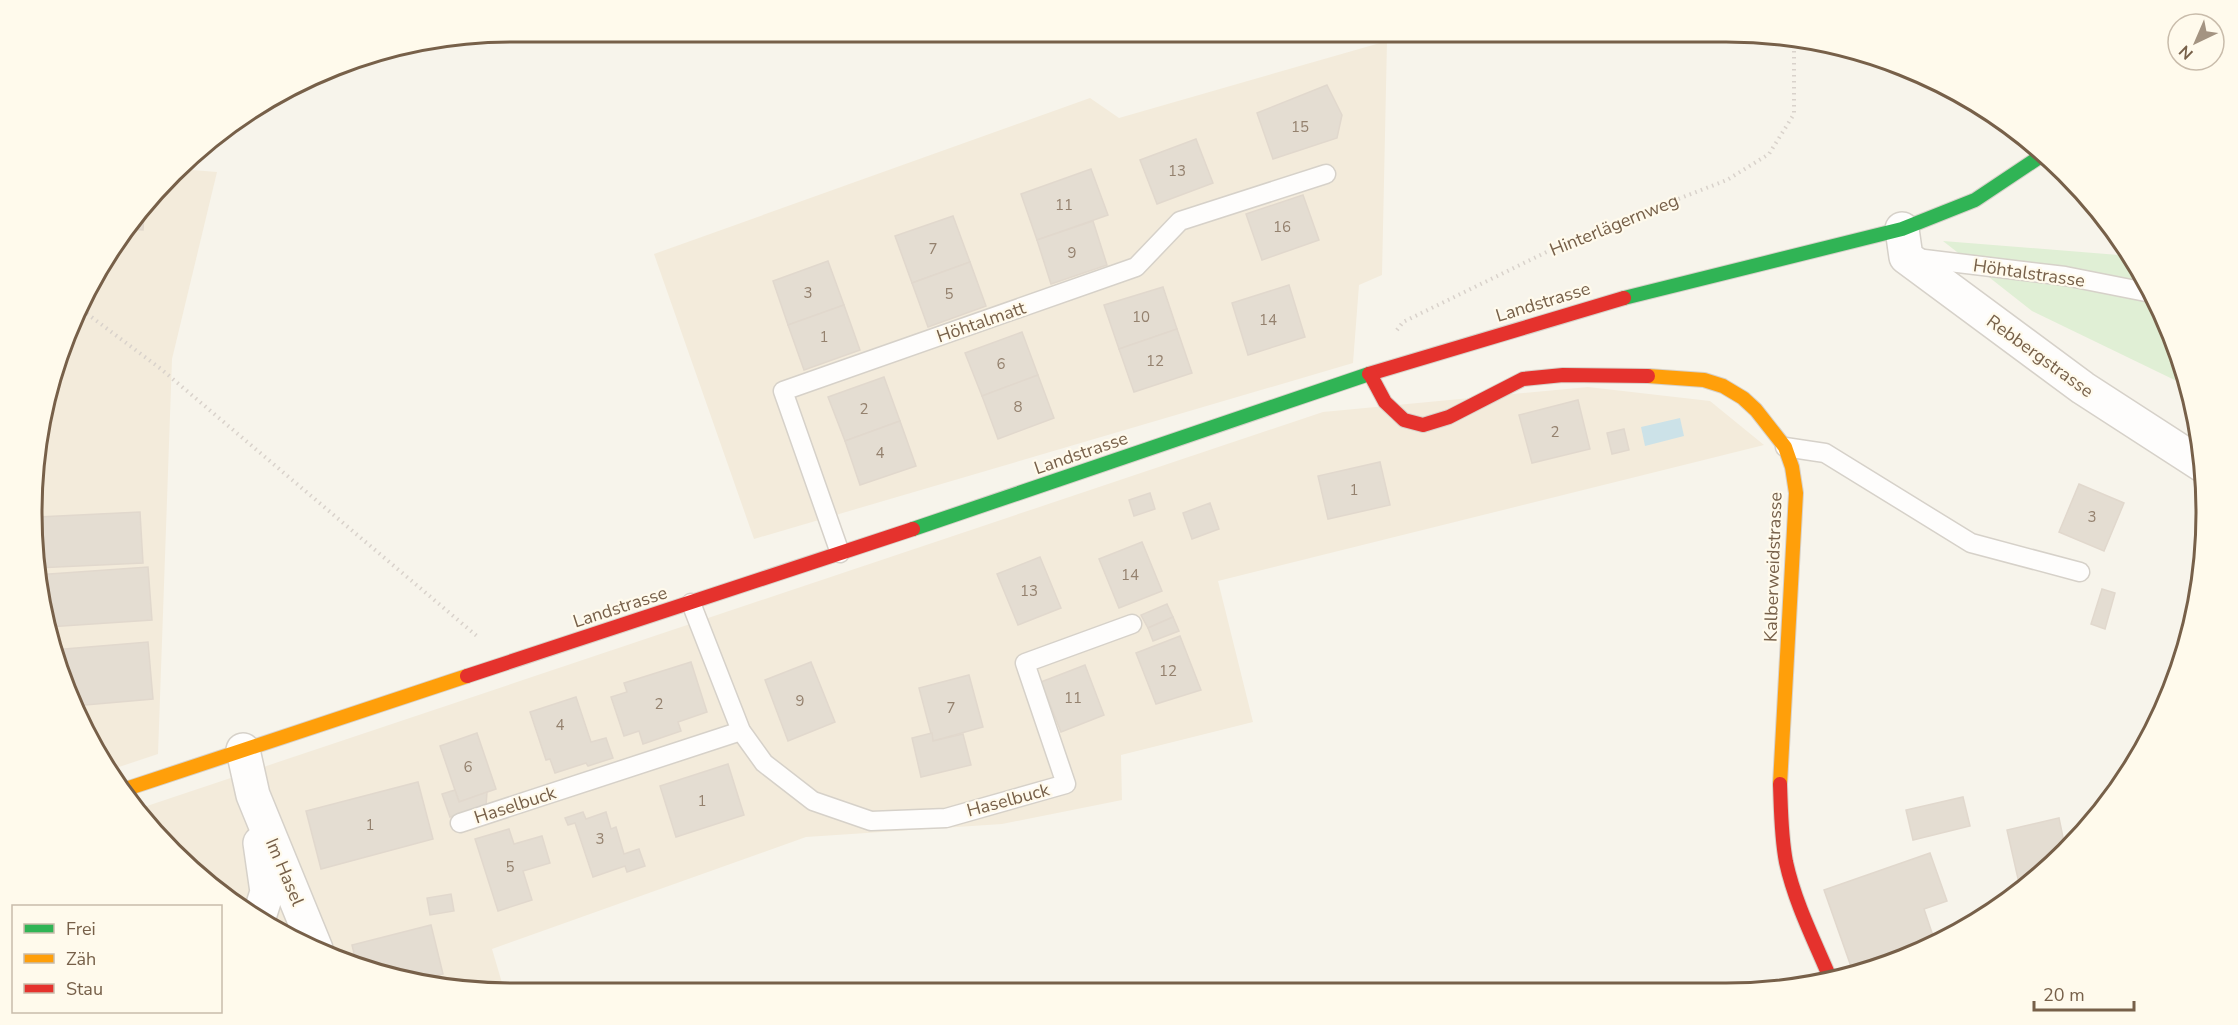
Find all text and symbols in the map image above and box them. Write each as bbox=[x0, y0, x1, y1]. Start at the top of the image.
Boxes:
north arrow bbox=[2166, 12, 2226, 72]
text: N bbox=[2174, 40, 2198, 64]
house number: 15 bbox=[1291, 117, 1309, 137]
house number: 13 bbox=[1168, 161, 1186, 181]
street label: Hinterlägernweg bbox=[1546, 188, 1682, 262]
house number: 11 bbox=[1055, 195, 1073, 215]
house number: 16 bbox=[1273, 217, 1291, 237]
house number: 7 bbox=[928, 239, 938, 259]
house number: 9 bbox=[1067, 243, 1077, 263]
street label: Höhtalstrasse bbox=[1972, 253, 2086, 293]
street label: Landstrasse bbox=[1493, 276, 1593, 328]
house number: 3 bbox=[803, 283, 813, 303]
house number: 5 bbox=[944, 284, 954, 304]
street label: Höhtalmatt bbox=[933, 295, 1029, 348]
house number: 10 bbox=[1132, 307, 1150, 327]
street label: Rebbergstrasse bbox=[1982, 309, 2098, 403]
house number: 14 bbox=[1259, 310, 1277, 330]
house number: 1 bbox=[819, 327, 829, 347]
house number: 12 bbox=[1146, 351, 1164, 371]
house number: 6 bbox=[996, 354, 1006, 374]
house number: 8 bbox=[1013, 397, 1023, 417]
house number: 2 bbox=[859, 399, 869, 419]
house number: 2 bbox=[1550, 422, 1560, 442]
street label: Landstrasse bbox=[1031, 426, 1131, 480]
house number: 4 bbox=[875, 443, 885, 463]
house number: 1 bbox=[1349, 480, 1359, 500]
street label: Kalberweidstrasse bbox=[1758, 492, 1788, 642]
house number: 3 bbox=[2087, 507, 2097, 527]
house number: 14 bbox=[1121, 565, 1139, 585]
street label: Landstrasse bbox=[570, 580, 670, 634]
house number: 13 bbox=[1020, 581, 1038, 601]
house number: 12 bbox=[1159, 661, 1177, 681]
house number: 11 bbox=[1064, 688, 1082, 708]
house number: 9 bbox=[795, 691, 805, 711]
house number: 2 bbox=[654, 694, 664, 714]
house number: 7 bbox=[946, 698, 956, 718]
house number: 4 bbox=[555, 715, 565, 735]
house number: 6 bbox=[463, 757, 473, 777]
street label: Haselbuck bbox=[964, 777, 1053, 823]
street label: Haselbuck bbox=[471, 780, 560, 830]
house number: 1 bbox=[697, 791, 707, 811]
house number: 1 bbox=[365, 815, 375, 835]
house number: 3 bbox=[595, 829, 605, 849]
street label: Im Hasel bbox=[260, 834, 310, 910]
house number: 5 bbox=[505, 857, 515, 877]
legend bbox=[12, 905, 222, 1013]
text: Frei bbox=[66, 917, 96, 941]
text: Zäh bbox=[66, 947, 96, 971]
scale bar bbox=[2034, 974, 2134, 1012]
text: Stau bbox=[66, 977, 103, 1001]
text: 20 m bbox=[2043, 983, 2085, 1007]

